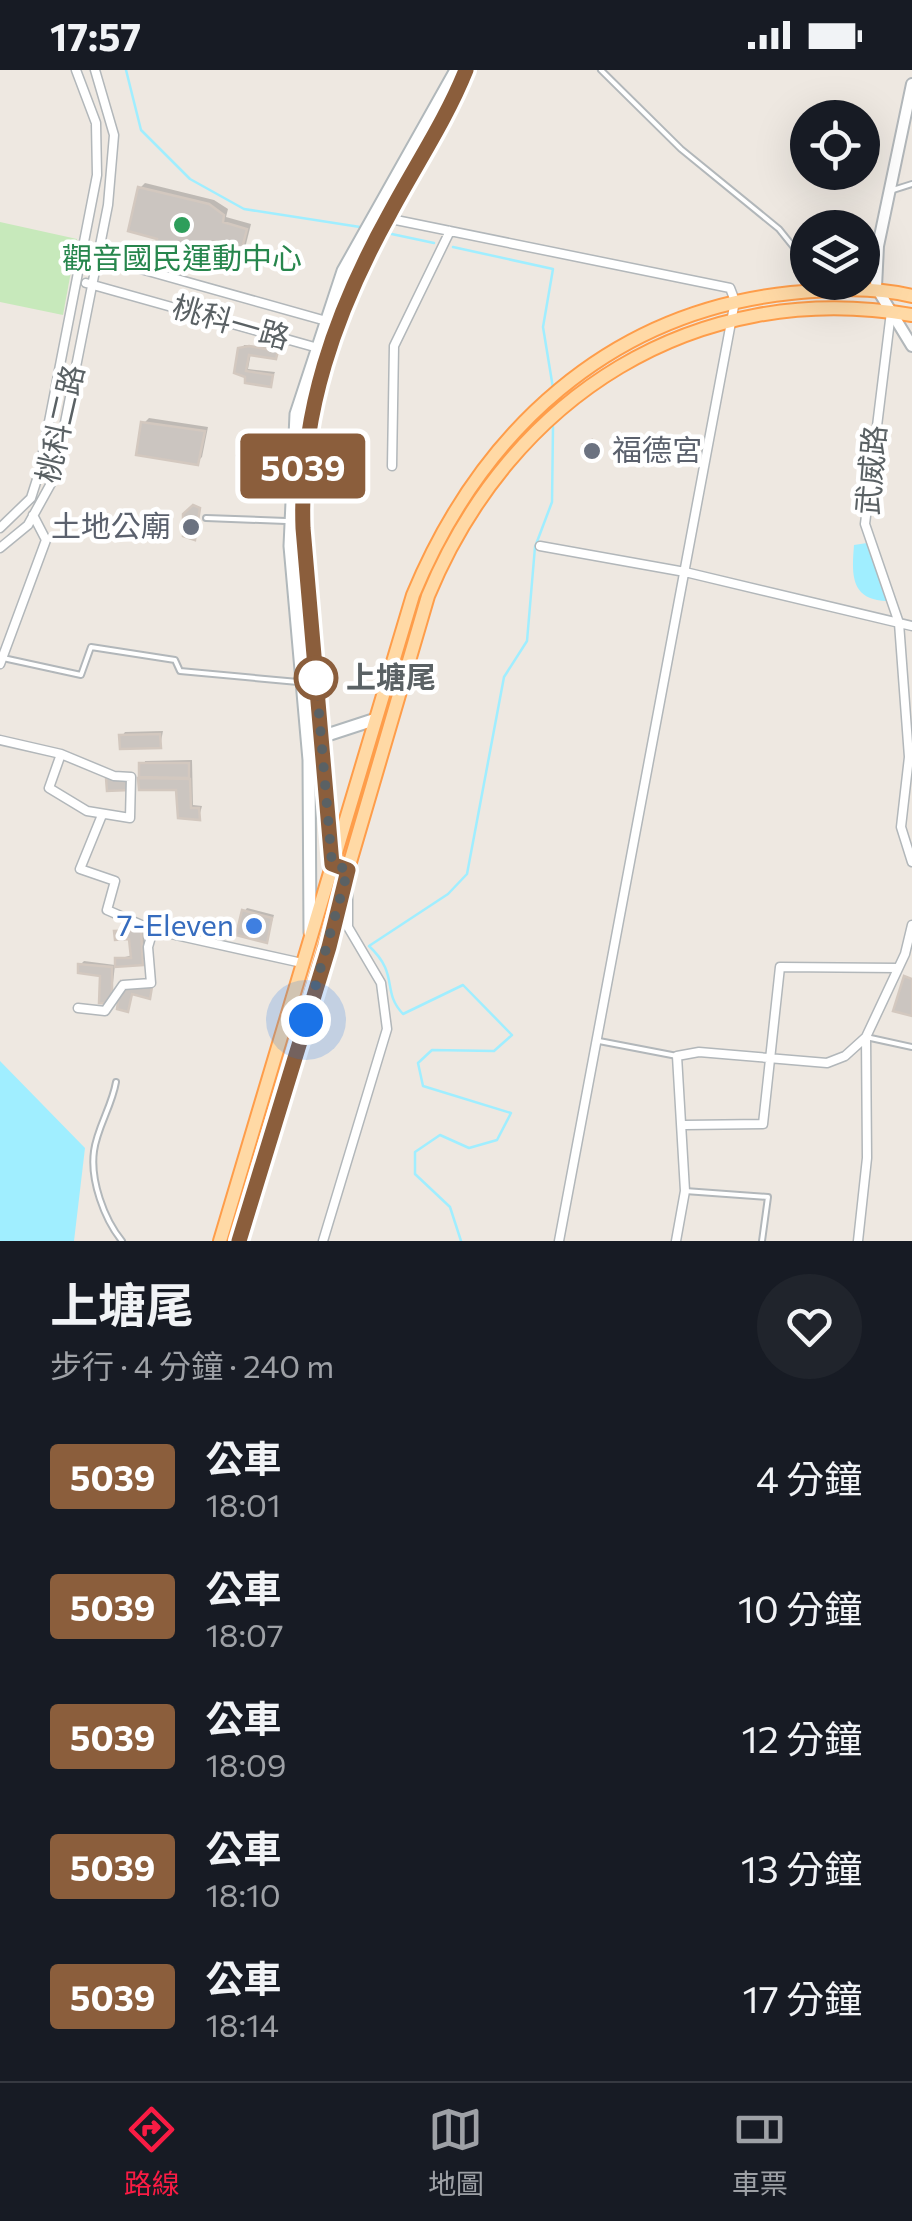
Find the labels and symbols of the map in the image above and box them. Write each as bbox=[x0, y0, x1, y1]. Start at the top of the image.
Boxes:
marker: 觀音國民運動中心 bbox=[171, 214, 193, 236]
place label: 觀音國民運動中心 bbox=[62, 238, 302, 275]
street label: 桃科一路 bbox=[169, 286, 294, 355]
street label: 桃科二路 bbox=[27, 361, 90, 486]
street label: 武威路 bbox=[847, 423, 892, 516]
place label: 福德宮 bbox=[612, 430, 702, 467]
line badge: 5039 bbox=[233, 434, 373, 498]
marker: 福德宮 bbox=[581, 440, 603, 462]
place label: 土地公廟 bbox=[51, 506, 171, 543]
marker: 土地公廟 bbox=[180, 516, 202, 538]
marker: 上塘尾 bbox=[295, 657, 337, 699]
place label: 上塘尾 bbox=[346, 657, 436, 694]
place label: 7-Eleven bbox=[117, 905, 234, 942]
marker: 7-Eleven bbox=[243, 915, 265, 937]
your location bbox=[281, 995, 331, 1045]

